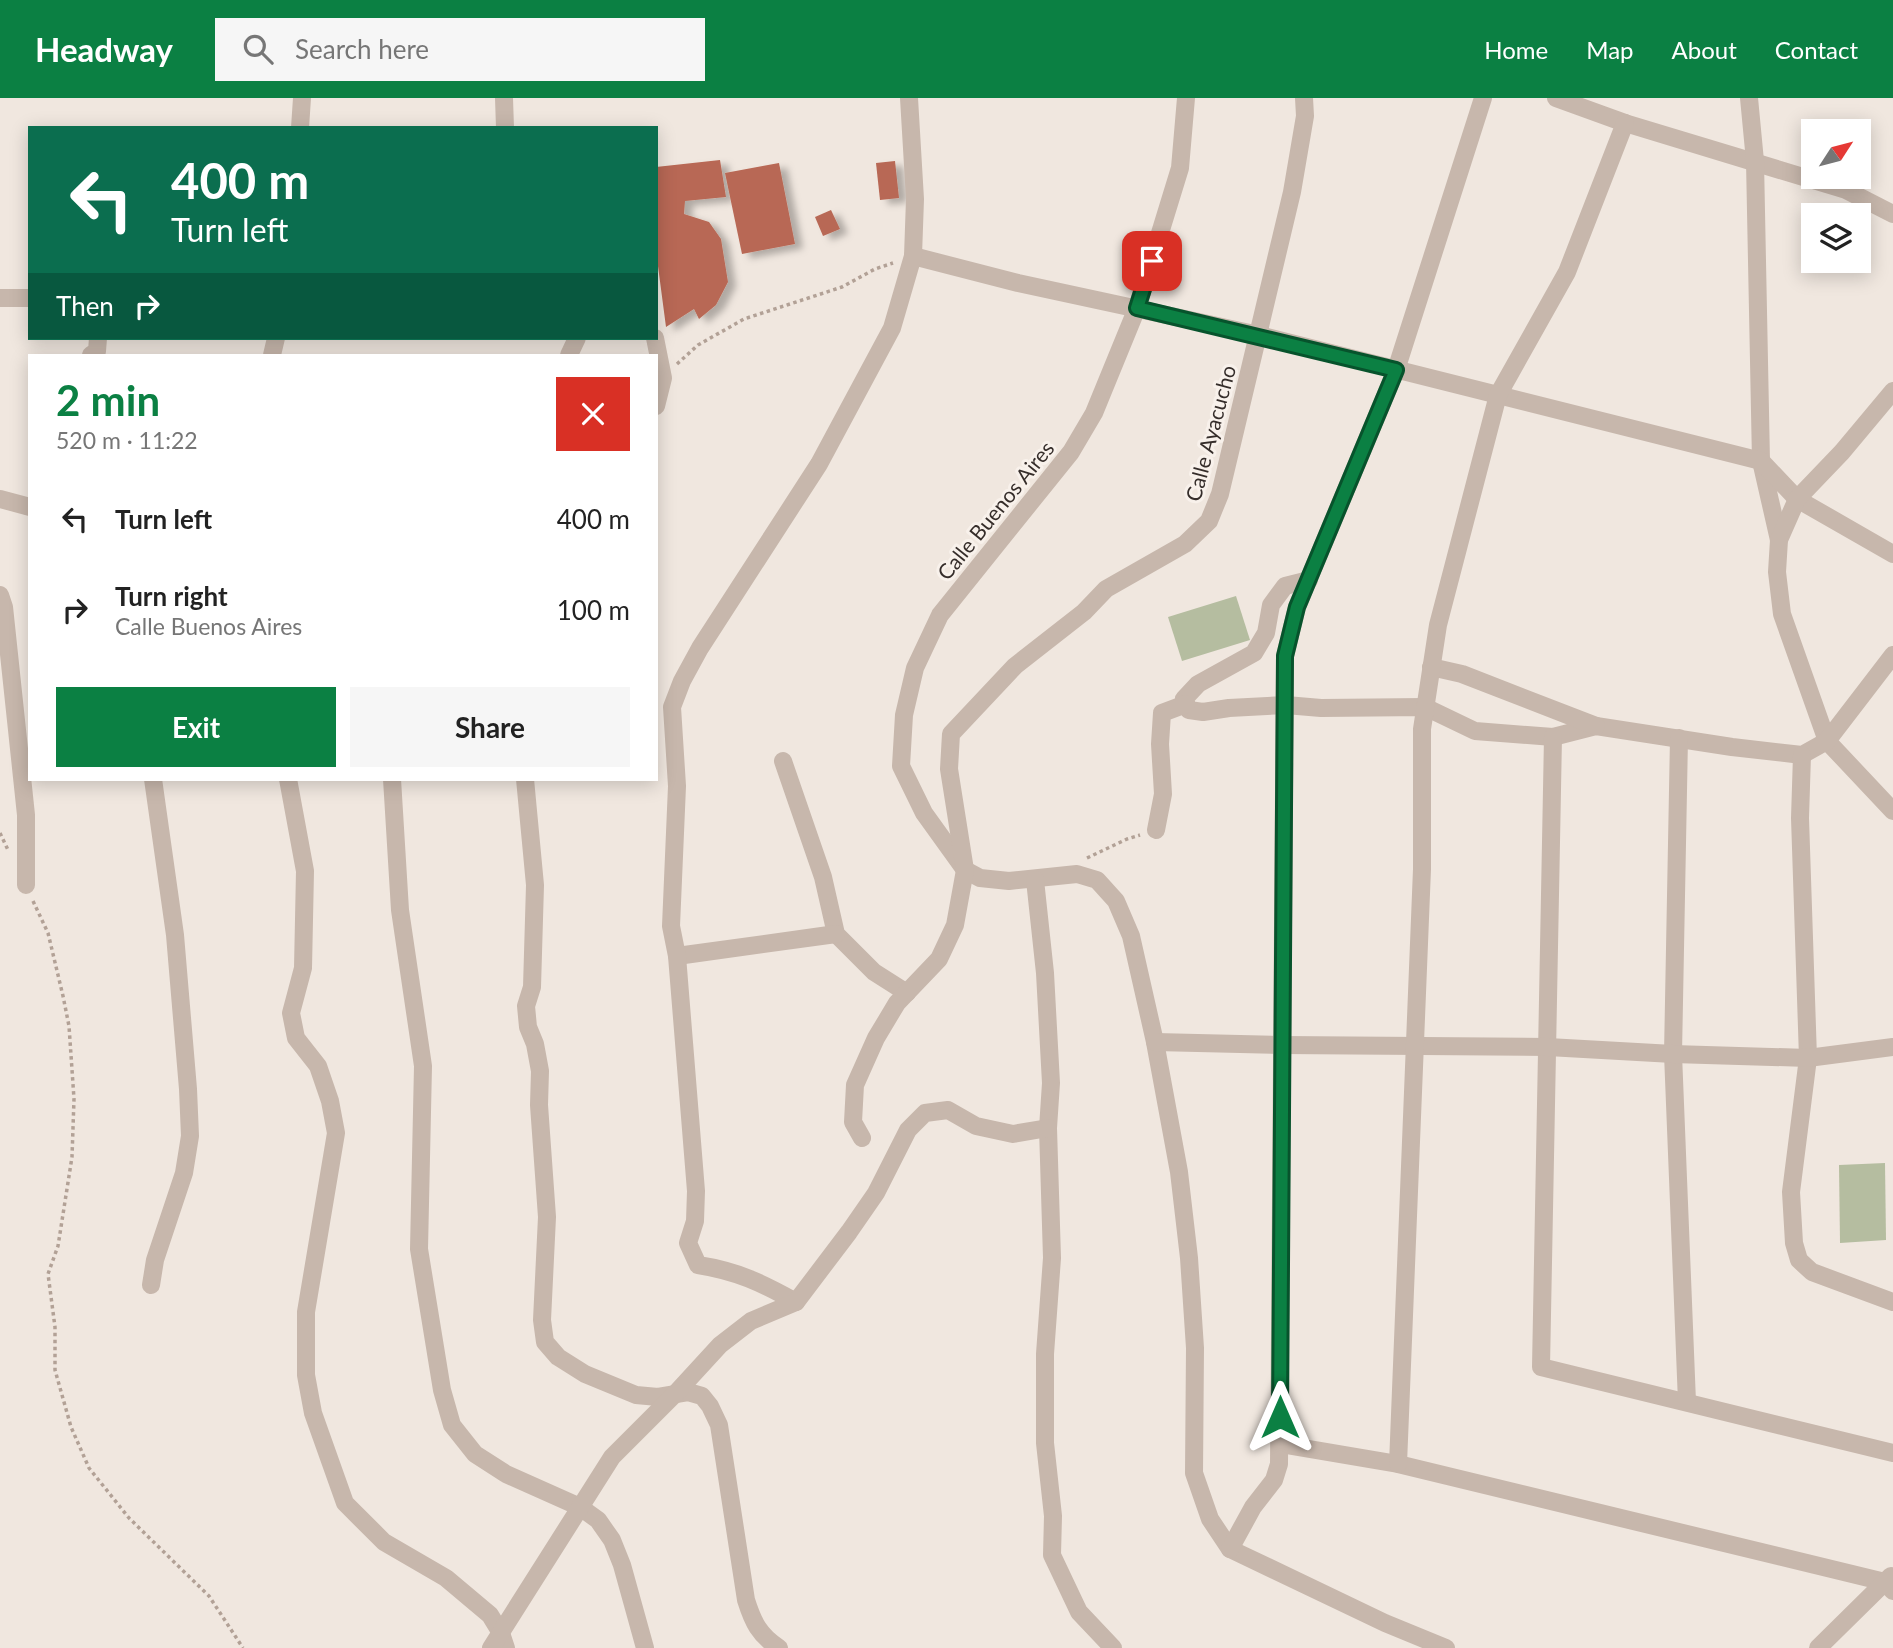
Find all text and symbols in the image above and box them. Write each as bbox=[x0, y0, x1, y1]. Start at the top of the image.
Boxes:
search box bbox=[215, 18, 705, 81]
text: Headway bbox=[35, 29, 173, 69]
icon: search bbox=[239, 30, 277, 68]
text: Search here bbox=[295, 33, 429, 65]
text: Home bbox=[1484, 35, 1548, 64]
text: Map bbox=[1586, 35, 1634, 64]
text: About bbox=[1672, 35, 1737, 64]
text: Contact bbox=[1775, 35, 1858, 64]
north arrow bbox=[1801, 119, 1871, 189]
map controls bbox=[1801, 119, 1871, 273]
text: 400 m bbox=[171, 151, 309, 209]
icon: left bbox=[56, 154, 147, 245]
button: layers bbox=[1801, 203, 1871, 273]
text: Turn left bbox=[171, 210, 288, 249]
pin bbox=[1122, 231, 1182, 291]
icon: arrive bbox=[1133, 242, 1171, 280]
icon: right bbox=[128, 287, 166, 325]
text: Then bbox=[56, 290, 114, 322]
street label: Calle Ayacucho bbox=[1180, 362, 1240, 504]
text: 2 min bbox=[56, 375, 160, 425]
button: close bbox=[556, 377, 630, 451]
text: 520 m · 11:22 bbox=[56, 426, 198, 454]
street label: Calle Buenos Aires bbox=[931, 436, 1059, 584]
icon: left bbox=[56, 500, 94, 538]
text: Turn left bbox=[115, 503, 212, 535]
text: 400 m bbox=[557, 503, 630, 535]
text: Turn right bbox=[115, 580, 228, 612]
icon: right bbox=[56, 591, 94, 629]
text: 100 m bbox=[557, 594, 630, 626]
text: Calle Buenos Aires bbox=[115, 612, 302, 640]
button: Exit bbox=[56, 687, 336, 767]
button: Share bbox=[350, 687, 630, 767]
position arrow bbox=[1243, 1380, 1317, 1454]

